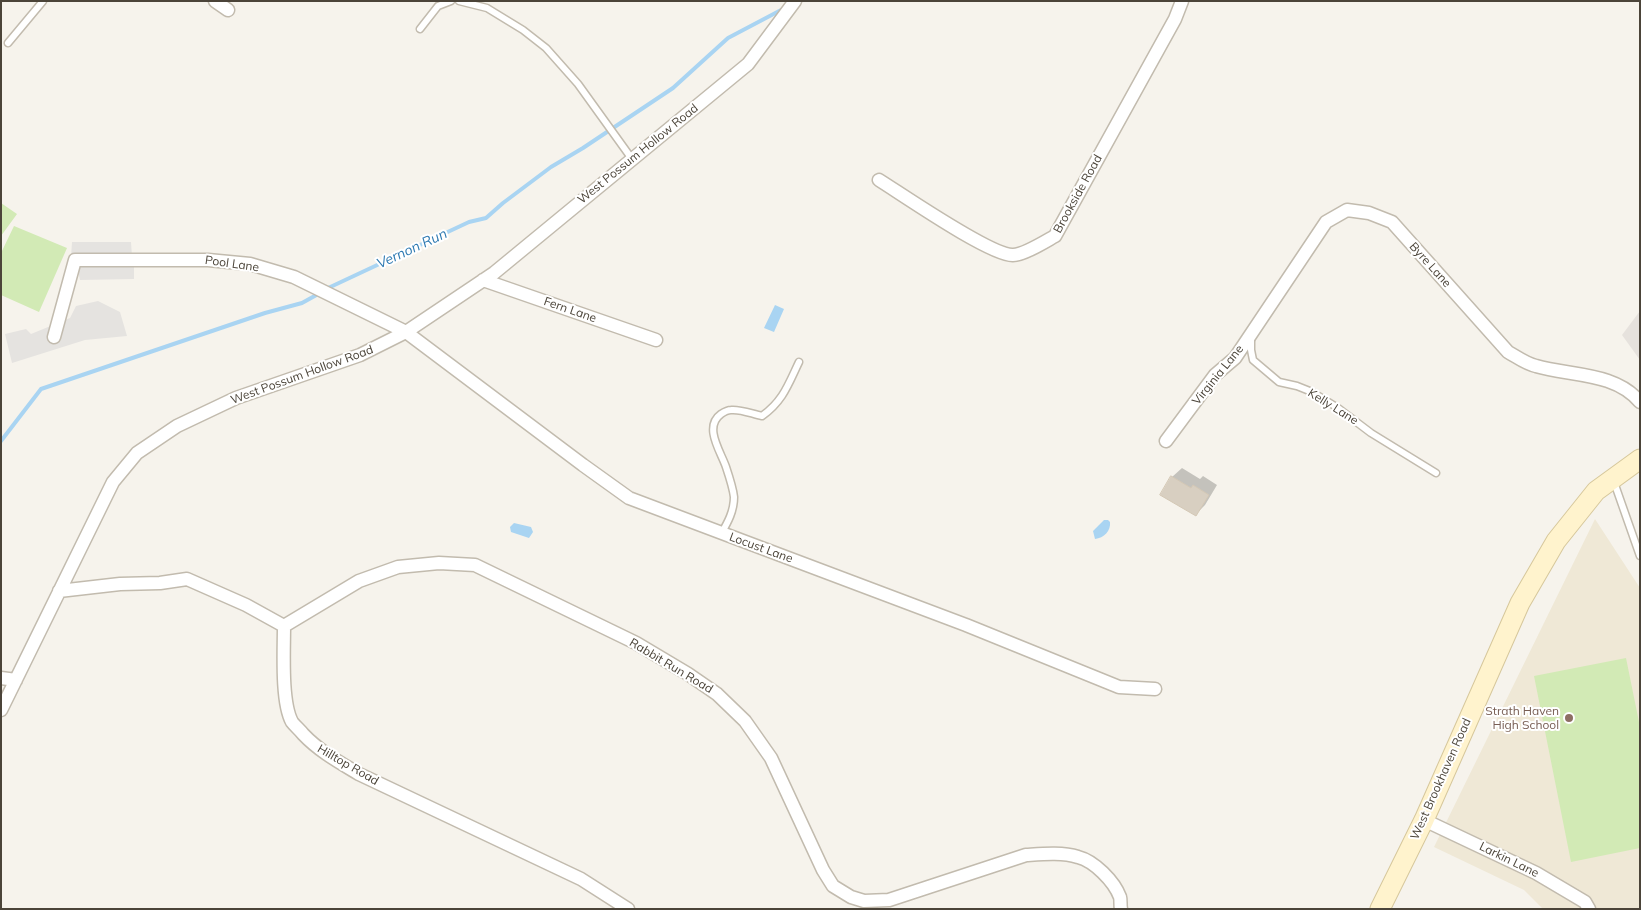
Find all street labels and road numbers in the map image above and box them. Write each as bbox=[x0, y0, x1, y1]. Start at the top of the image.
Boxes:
street label: West Possum Hollow Road bbox=[575, 101, 701, 207]
street label: Brookside Road bbox=[1051, 152, 1105, 236]
street label: Byre Lane bbox=[1406, 239, 1454, 291]
street label: Pool Lane bbox=[204, 253, 260, 275]
street label: Fern Lane bbox=[542, 294, 598, 326]
street label: West Possum Hollow Road bbox=[229, 342, 375, 408]
street label: Virginia Lane bbox=[1189, 342, 1247, 408]
street label: Kelly Lane bbox=[1305, 386, 1361, 428]
street label: Locust Lane bbox=[727, 530, 795, 566]
street label: Rabbit Run Road bbox=[627, 635, 715, 697]
street label: West Brookhaven Road bbox=[1408, 716, 1474, 842]
street label: Hilltop Road bbox=[315, 742, 381, 788]
street label: Larkin Lane bbox=[1477, 839, 1541, 881]

